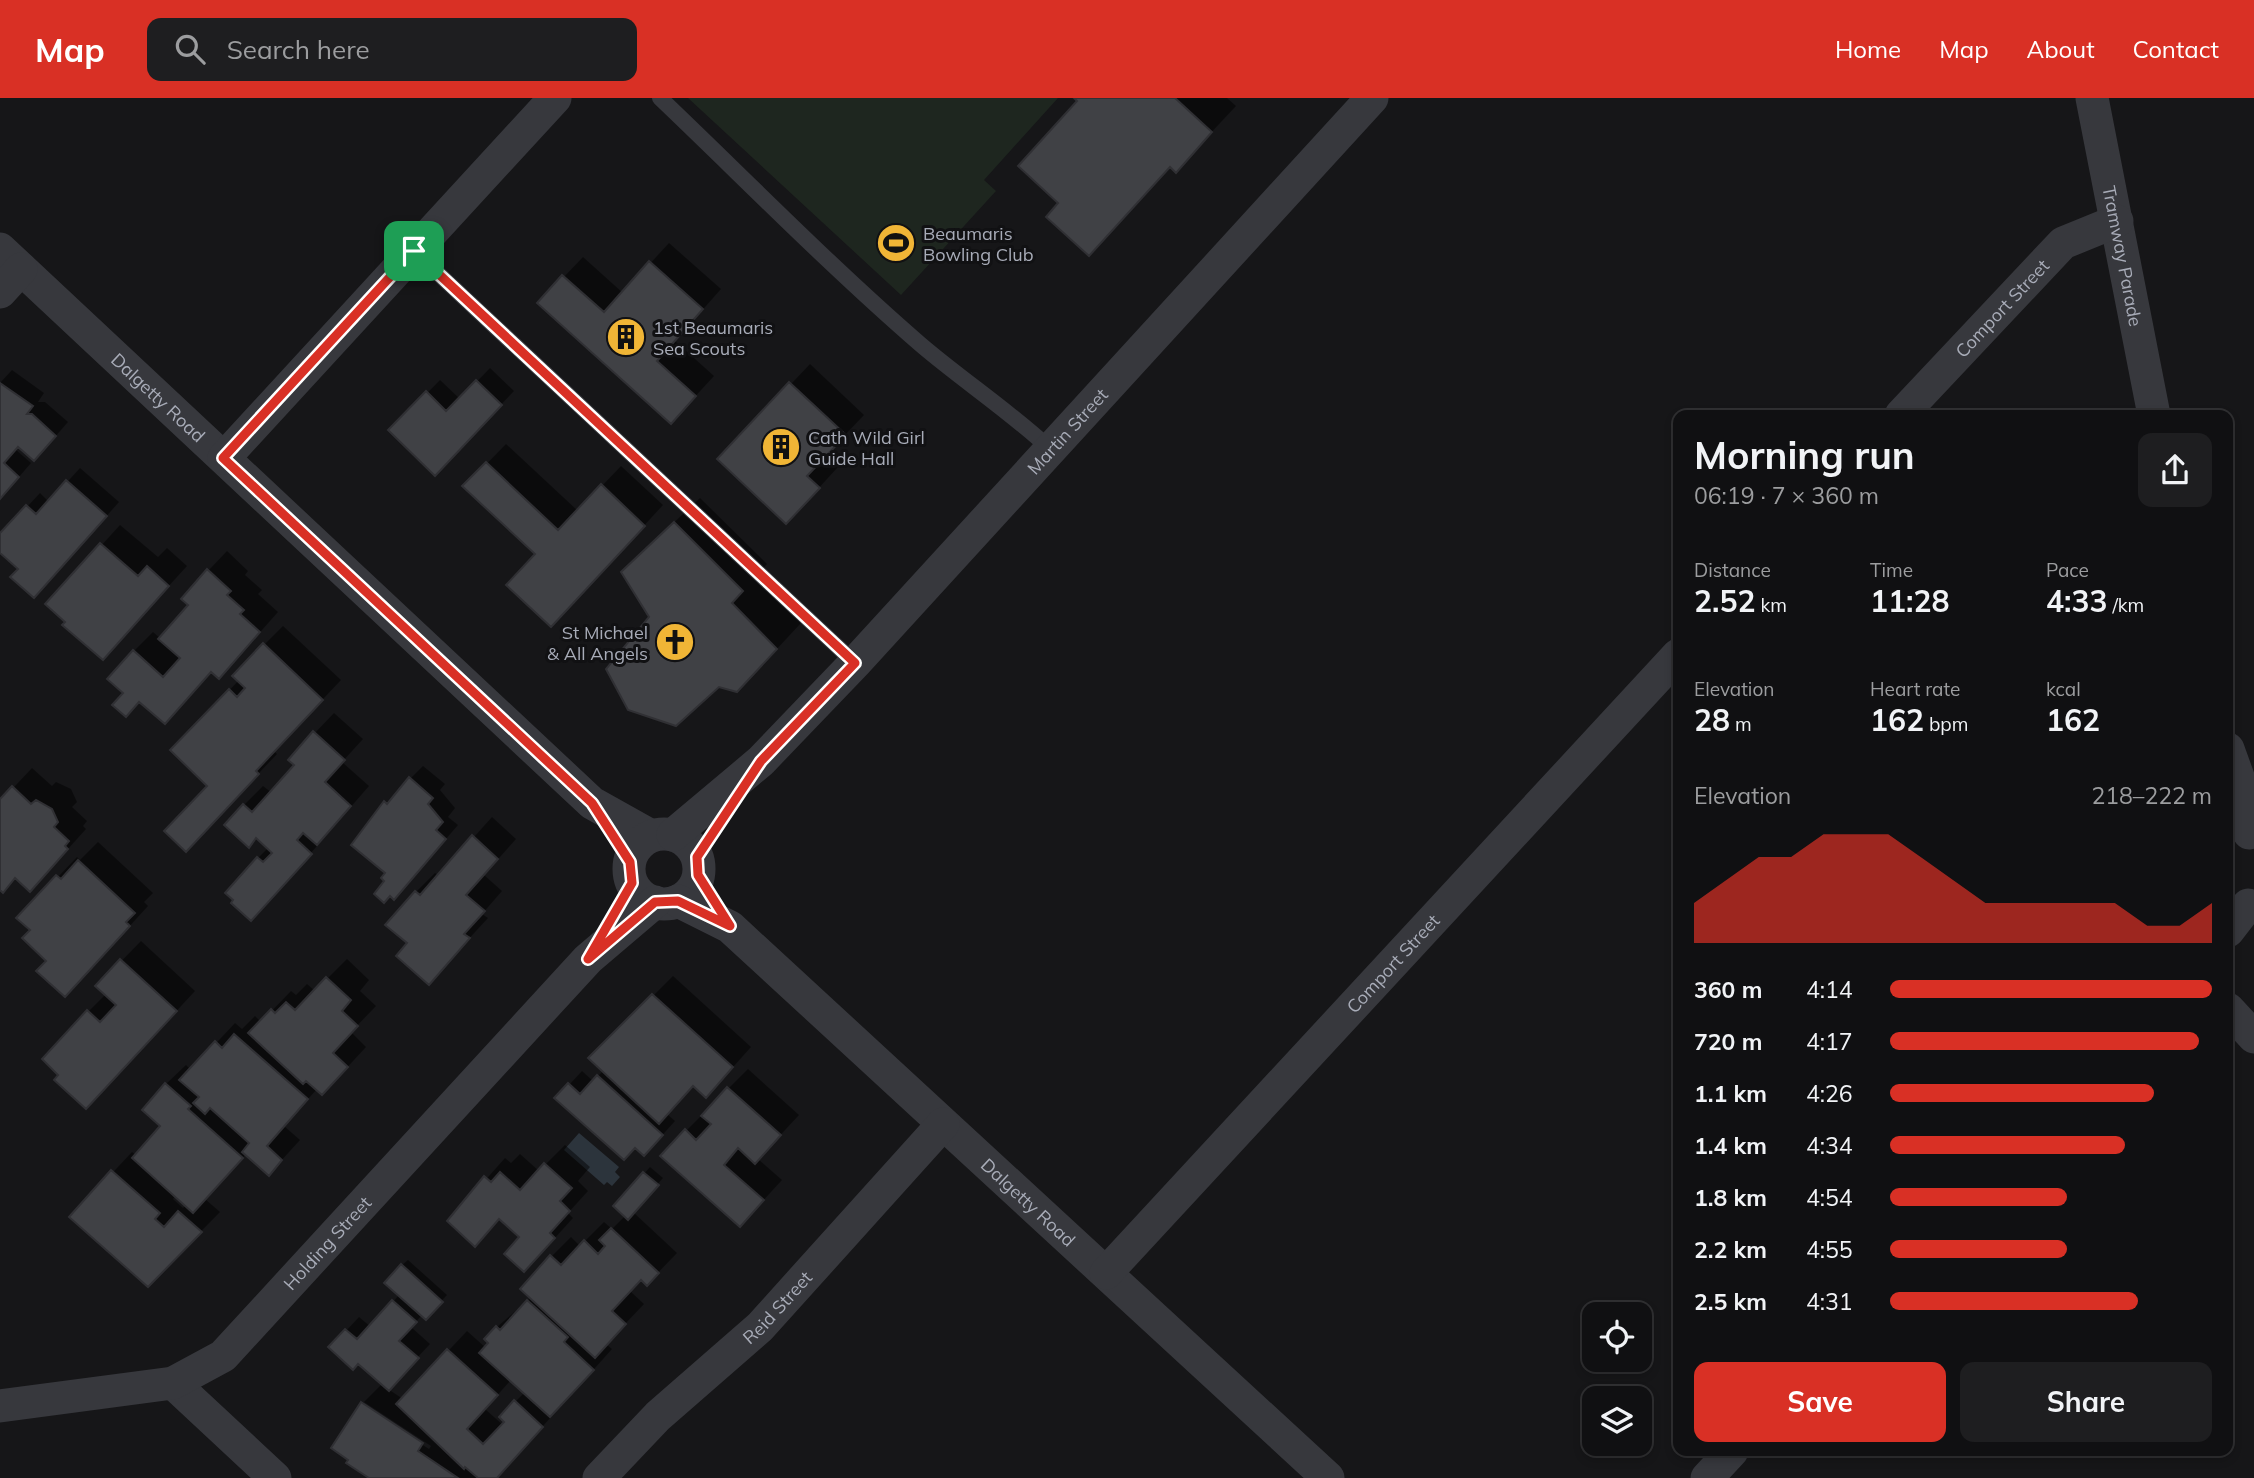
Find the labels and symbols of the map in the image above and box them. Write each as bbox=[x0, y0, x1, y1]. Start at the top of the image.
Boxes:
street label: Tramway Parade bbox=[2098, 184, 2148, 328]
pin bbox=[384, 221, 444, 281]
sports icon: Beaumaris Bowling Club bbox=[875, 222, 917, 264]
place label: Beaumaris Bowling Club bbox=[923, 222, 1033, 266]
street label: Comport Street bbox=[1950, 254, 2054, 362]
building icon: 1st Beaumaris Sea Scouts bbox=[605, 316, 647, 358]
place label: 1st Beaumaris Sea Scouts bbox=[653, 316, 773, 360]
street label: Dalgetty Road bbox=[107, 348, 210, 447]
street label: Martin Street bbox=[1022, 383, 1112, 479]
building icon: Cath Wild Girl Guide Hall bbox=[760, 426, 802, 468]
place label: Cath Wild Girl Guide Hall bbox=[808, 426, 925, 470]
place label: St Michael & All Angels bbox=[547, 621, 648, 665]
church icon: St Michael & All Angels bbox=[654, 621, 696, 663]
street label: Comport Street bbox=[1341, 909, 1444, 1018]
street label: Dalgetty Road bbox=[977, 1153, 1080, 1251]
street label: Holding Street bbox=[278, 1191, 376, 1295]
street label: Reid Street bbox=[738, 1266, 817, 1349]

